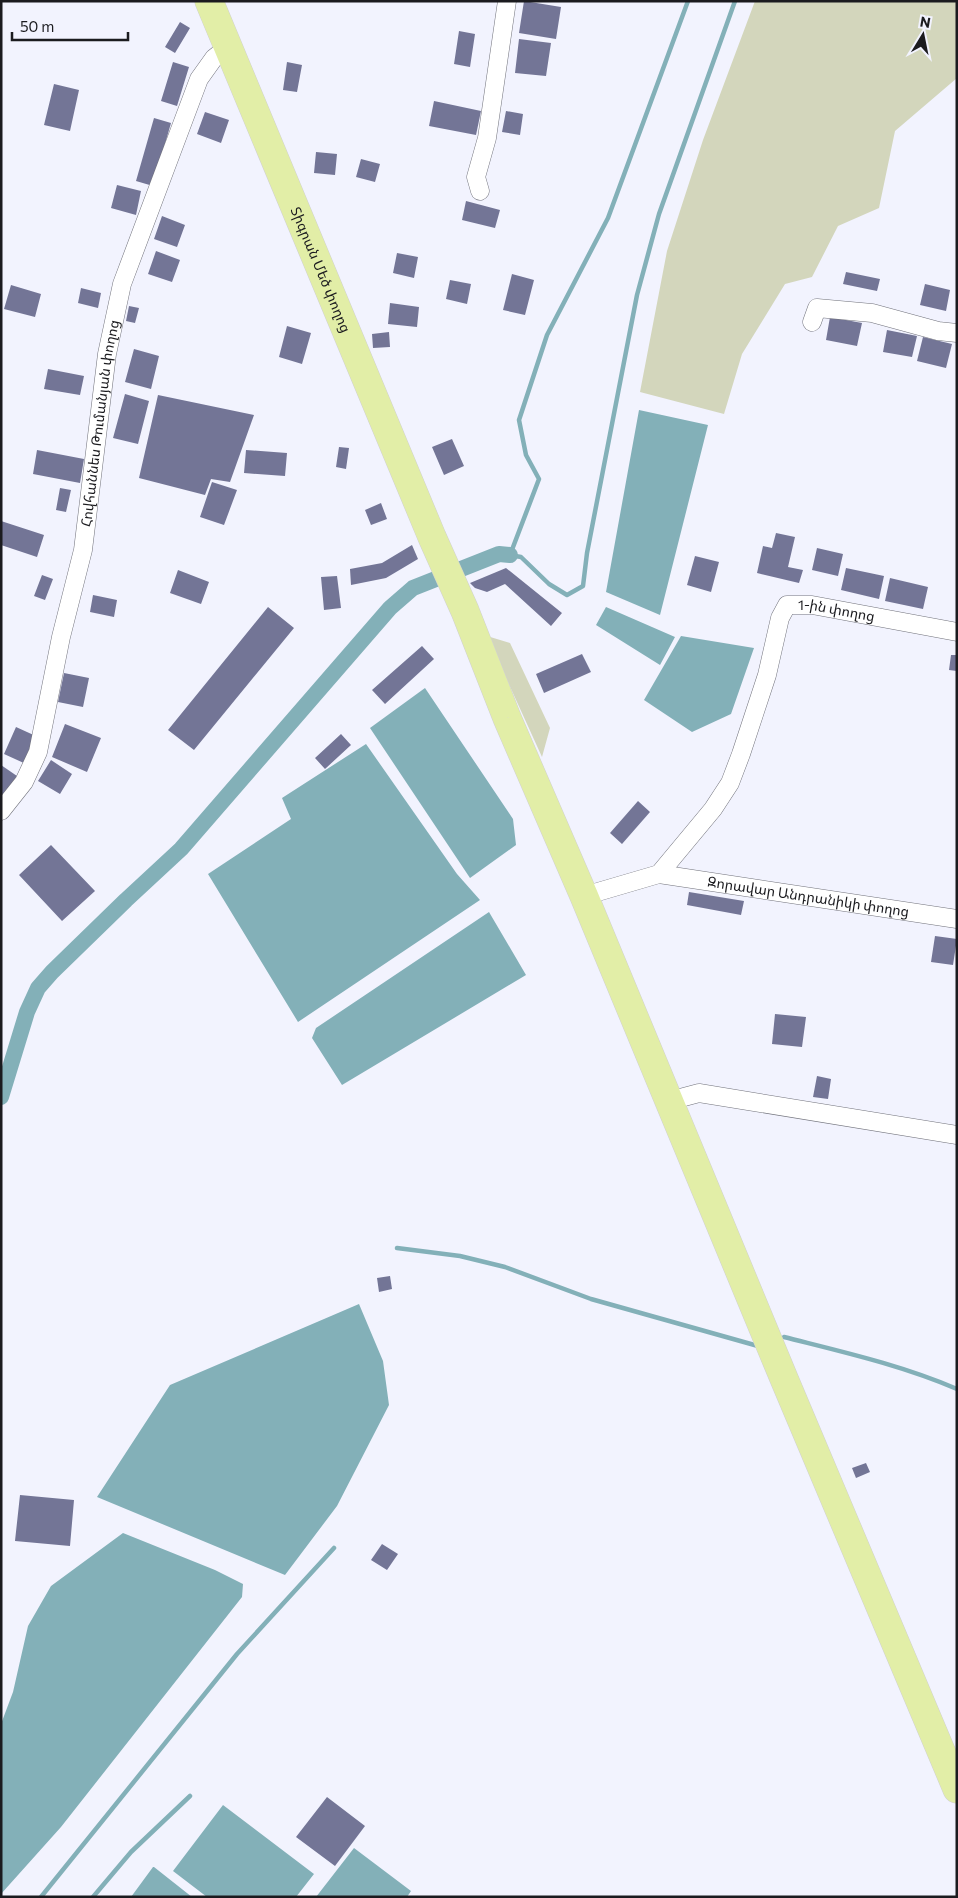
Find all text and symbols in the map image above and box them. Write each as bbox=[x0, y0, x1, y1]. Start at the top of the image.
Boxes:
scale bar bbox=[12, 10, 129, 42]
north arrow bbox=[898, 10, 948, 60]
text: N bbox=[919, 12, 932, 31]
text: 50 m bbox=[20, 17, 54, 35]
street label: Տիգրան Մեծ փողոց bbox=[288, 204, 355, 335]
street label: Հովհաննես Թումանյան փողոց bbox=[77, 318, 122, 528]
street label: 1-ին փողոց bbox=[798, 596, 876, 625]
street label: Զորավար Անդրանիկի փողոց bbox=[706, 872, 910, 920]

